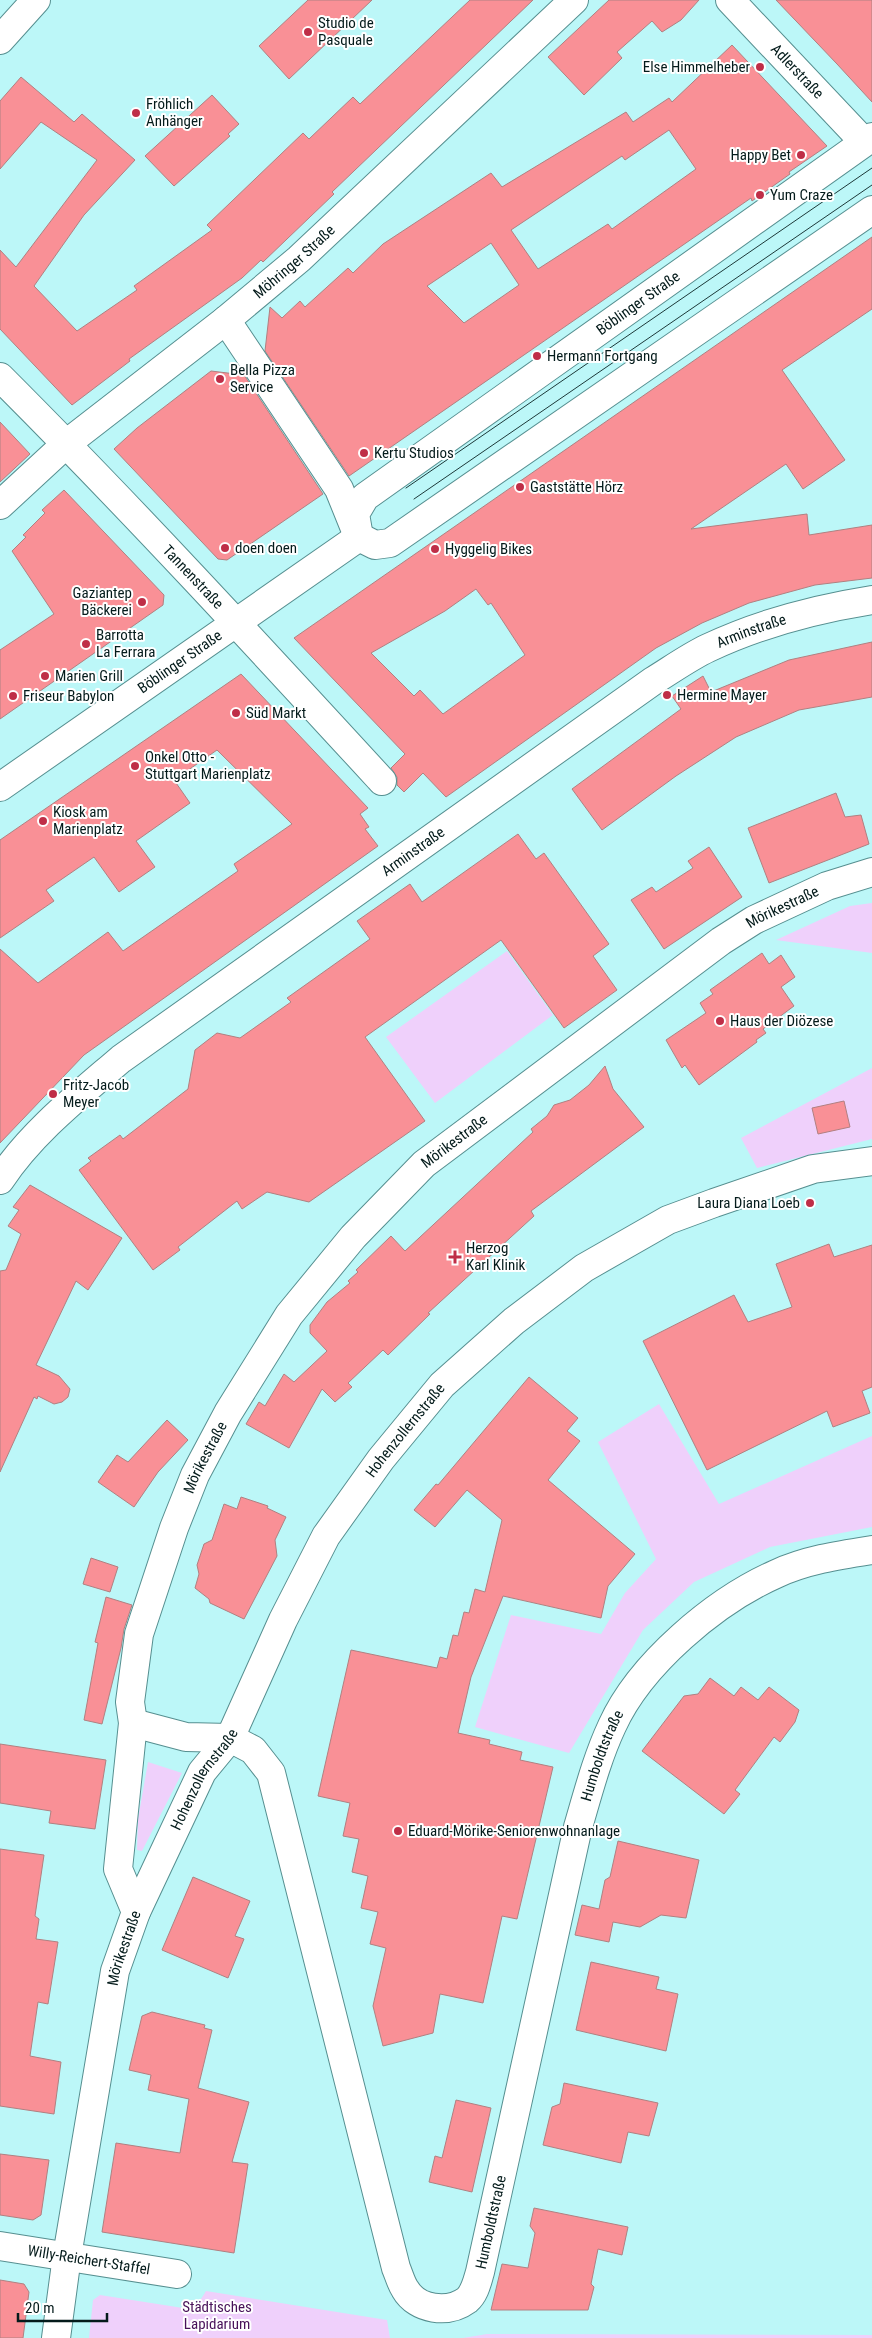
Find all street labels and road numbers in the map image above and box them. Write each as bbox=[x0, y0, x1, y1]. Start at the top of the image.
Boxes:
street label: Adlerstraße bbox=[767, 40, 827, 102]
street label: Möhringer Straße bbox=[250, 221, 339, 302]
street label: Böblinger Straße bbox=[593, 267, 683, 339]
street label: Tannenstraße bbox=[159, 541, 227, 613]
street label: Arminstraße bbox=[714, 610, 788, 652]
street label: Böblinger Straße bbox=[134, 626, 225, 697]
street label: Arminstraße bbox=[378, 823, 448, 880]
street label: Mörikestraße bbox=[743, 882, 822, 932]
street label: Mörikestraße bbox=[418, 1111, 491, 1172]
street label: Hohenzollernstraße bbox=[362, 1380, 449, 1481]
street label: Mörikestraße bbox=[180, 1418, 231, 1496]
street label: Humboldtstraße bbox=[577, 1707, 627, 1803]
street label: Hohenzollernstraße bbox=[167, 1726, 242, 1833]
street label: Mörikestraße bbox=[104, 1908, 145, 1987]
street label: Humboldtstraße bbox=[472, 2174, 510, 2271]
street label: Willy-Reichert-Staffel bbox=[26, 2242, 151, 2279]

